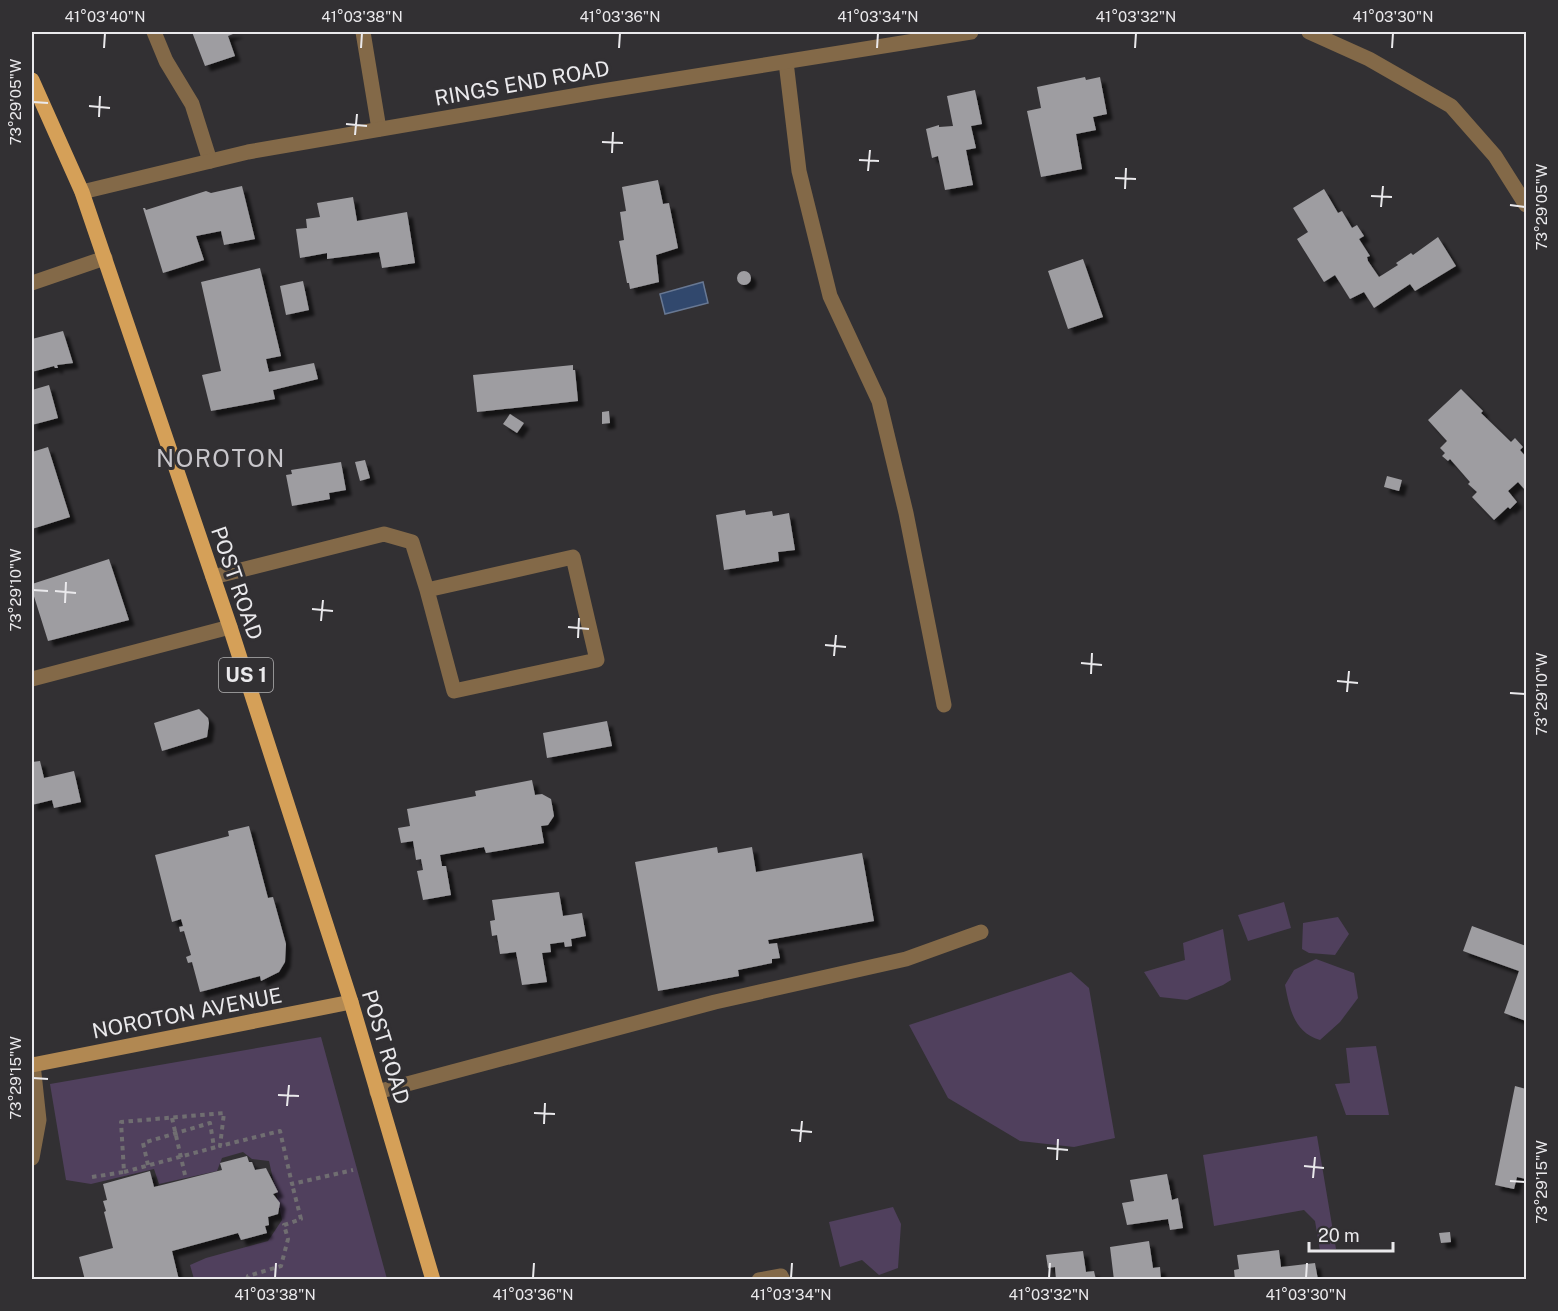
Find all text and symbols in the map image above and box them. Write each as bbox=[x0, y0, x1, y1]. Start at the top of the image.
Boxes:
text: 41°03'40"N bbox=[64, 8, 146, 25]
text: 41°03'38"N bbox=[321, 8, 403, 25]
text: 41°03'36"N bbox=[579, 8, 661, 25]
text: 41°03'34"N bbox=[837, 8, 919, 25]
text: 41°03'32"N bbox=[1096, 8, 1176, 25]
text: 41°03'30"N bbox=[1353, 8, 1433, 25]
street label: RINGS END ROAD bbox=[433, 55, 611, 111]
text: 73°29'05"W bbox=[7, 59, 24, 145]
text: 73°29'05"W bbox=[1533, 164, 1550, 250]
district label: NOROTON bbox=[156, 444, 286, 472]
street label: POST ROAD bbox=[206, 523, 268, 643]
text: 73°29'10"W bbox=[7, 548, 24, 632]
text: 73°29'10"W bbox=[1533, 652, 1550, 736]
road number: US 1 bbox=[219, 658, 273, 692]
street label: NOROTON AVENUE bbox=[90, 982, 284, 1044]
street label: POST ROAD bbox=[357, 987, 415, 1107]
text: 73°29'15"W bbox=[7, 1036, 24, 1120]
text: 73°29'15"W bbox=[1533, 1140, 1550, 1224]
scale bar bbox=[1309, 1215, 1393, 1253]
text: 20 m bbox=[1318, 1225, 1360, 1246]
text: 41°03'38"N bbox=[234, 1286, 316, 1303]
text: 41°03'36"N bbox=[492, 1286, 574, 1303]
text: 41°03'34"N bbox=[750, 1286, 832, 1303]
text: 41°03'32"N bbox=[1009, 1286, 1089, 1303]
text: 41°03'30"N bbox=[1266, 1286, 1346, 1303]

